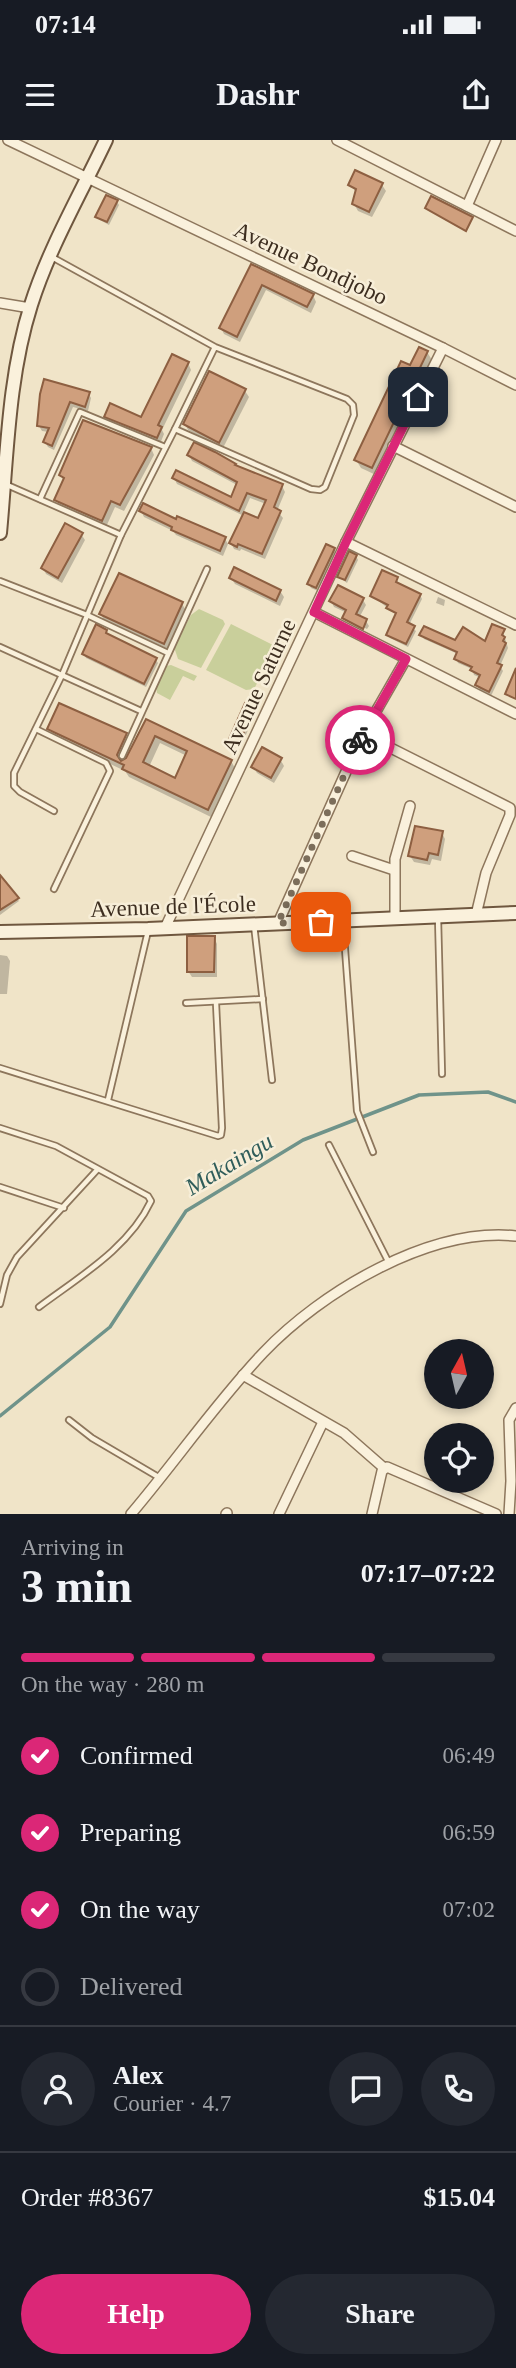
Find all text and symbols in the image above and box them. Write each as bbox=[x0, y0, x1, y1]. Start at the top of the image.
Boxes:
text: 07:14 bbox=[35, 10, 96, 39]
icon: menu bbox=[21, 76, 59, 114]
text: Dashr bbox=[216, 76, 300, 112]
icon: share bbox=[457, 76, 495, 114]
street label: Avenue Bondjobo bbox=[230, 217, 391, 310]
pin bbox=[388, 367, 448, 427]
icon: home bbox=[399, 378, 437, 416]
street label: Avenue Saturne bbox=[216, 615, 301, 758]
courier bbox=[325, 705, 395, 775]
icon: bike bbox=[341, 721, 379, 759]
street label: Avenue de l'École bbox=[90, 891, 256, 922]
pin bbox=[291, 892, 351, 952]
icon: bag bbox=[302, 903, 340, 941]
water label: Makaingu bbox=[180, 1128, 277, 1201]
north arrow bbox=[424, 1339, 494, 1409]
map controls bbox=[424, 1339, 494, 1493]
button: locate bbox=[424, 1423, 494, 1493]
text: Arriving in bbox=[21, 1535, 124, 1560]
text: 07:17–07:22 bbox=[361, 1559, 495, 1588]
text: 3 min bbox=[21, 1561, 132, 1612]
text: On the way · 280 m bbox=[21, 1672, 204, 1697]
icon: check bbox=[21, 1737, 59, 1775]
text: Confirmed bbox=[80, 1741, 193, 1770]
text: 06:49 bbox=[443, 1743, 495, 1768]
icon: check bbox=[21, 1814, 59, 1852]
text: Preparing bbox=[80, 1818, 181, 1847]
text: 06:59 bbox=[443, 1820, 495, 1845]
icon: check bbox=[21, 1891, 59, 1929]
text: On the way bbox=[80, 1895, 200, 1924]
text: 07:02 bbox=[443, 1897, 495, 1922]
text: Delivered bbox=[80, 1972, 183, 2001]
button: person bbox=[21, 2052, 95, 2126]
button: chat bbox=[329, 2052, 403, 2126]
button: phone bbox=[421, 2052, 495, 2126]
text: Alex bbox=[113, 2061, 164, 2090]
text: Courier · 4.7 bbox=[113, 2091, 231, 2116]
text: Order #8367 bbox=[21, 2183, 153, 2212]
text: $15.04 bbox=[424, 2183, 495, 2212]
button: Help bbox=[21, 2274, 251, 2354]
button: Share bbox=[265, 2274, 495, 2354]

